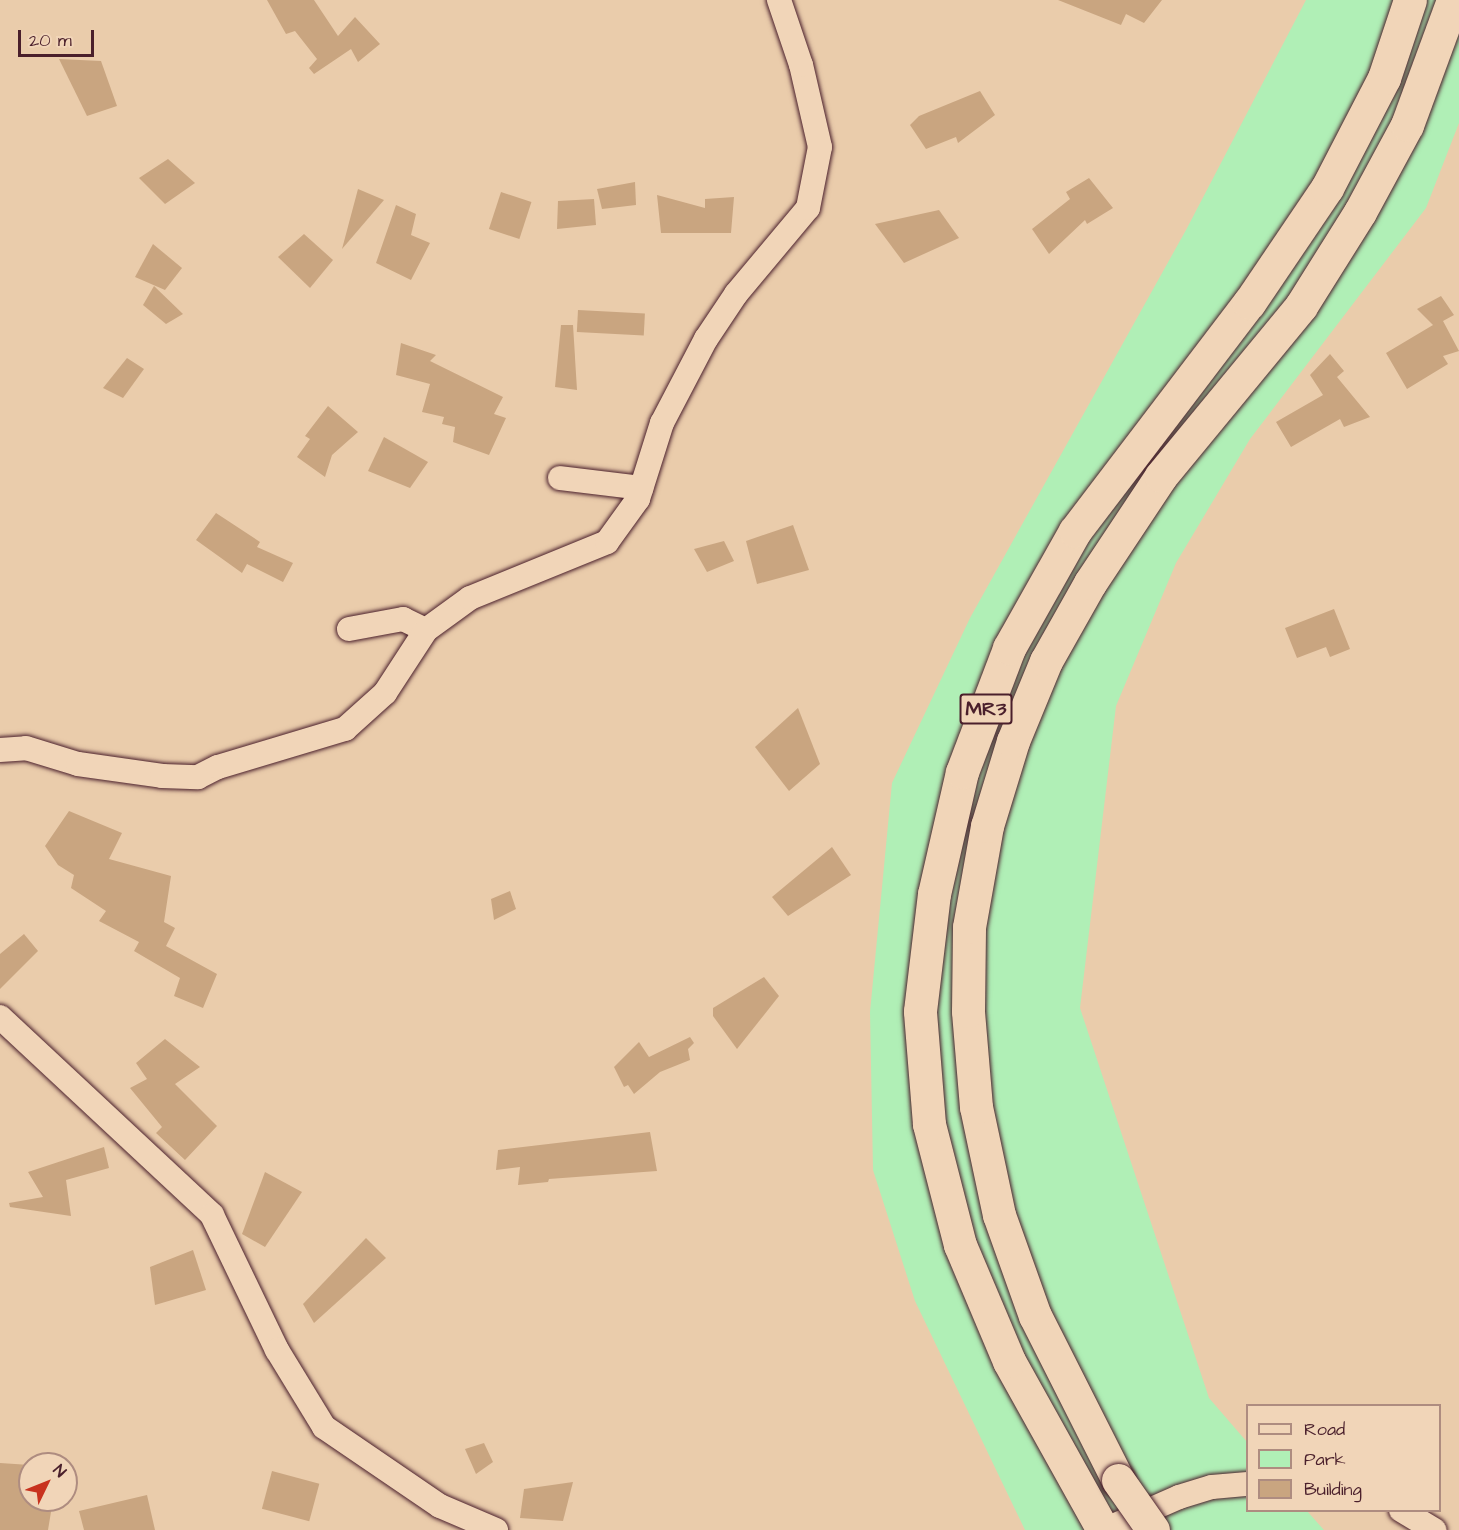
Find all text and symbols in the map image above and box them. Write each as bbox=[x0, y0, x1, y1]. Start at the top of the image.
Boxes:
scale bar bbox=[21, 18, 98, 56]
text: 20 m bbox=[29, 28, 72, 53]
road number: MR3 bbox=[959, 692, 1013, 726]
legend bbox=[1246, 1404, 1441, 1512]
text: Road bbox=[1304, 1417, 1345, 1442]
text: Park bbox=[1304, 1447, 1346, 1472]
north arrow bbox=[18, 1452, 78, 1512]
text: N bbox=[48, 1460, 71, 1482]
text: Building bbox=[1304, 1477, 1362, 1502]

